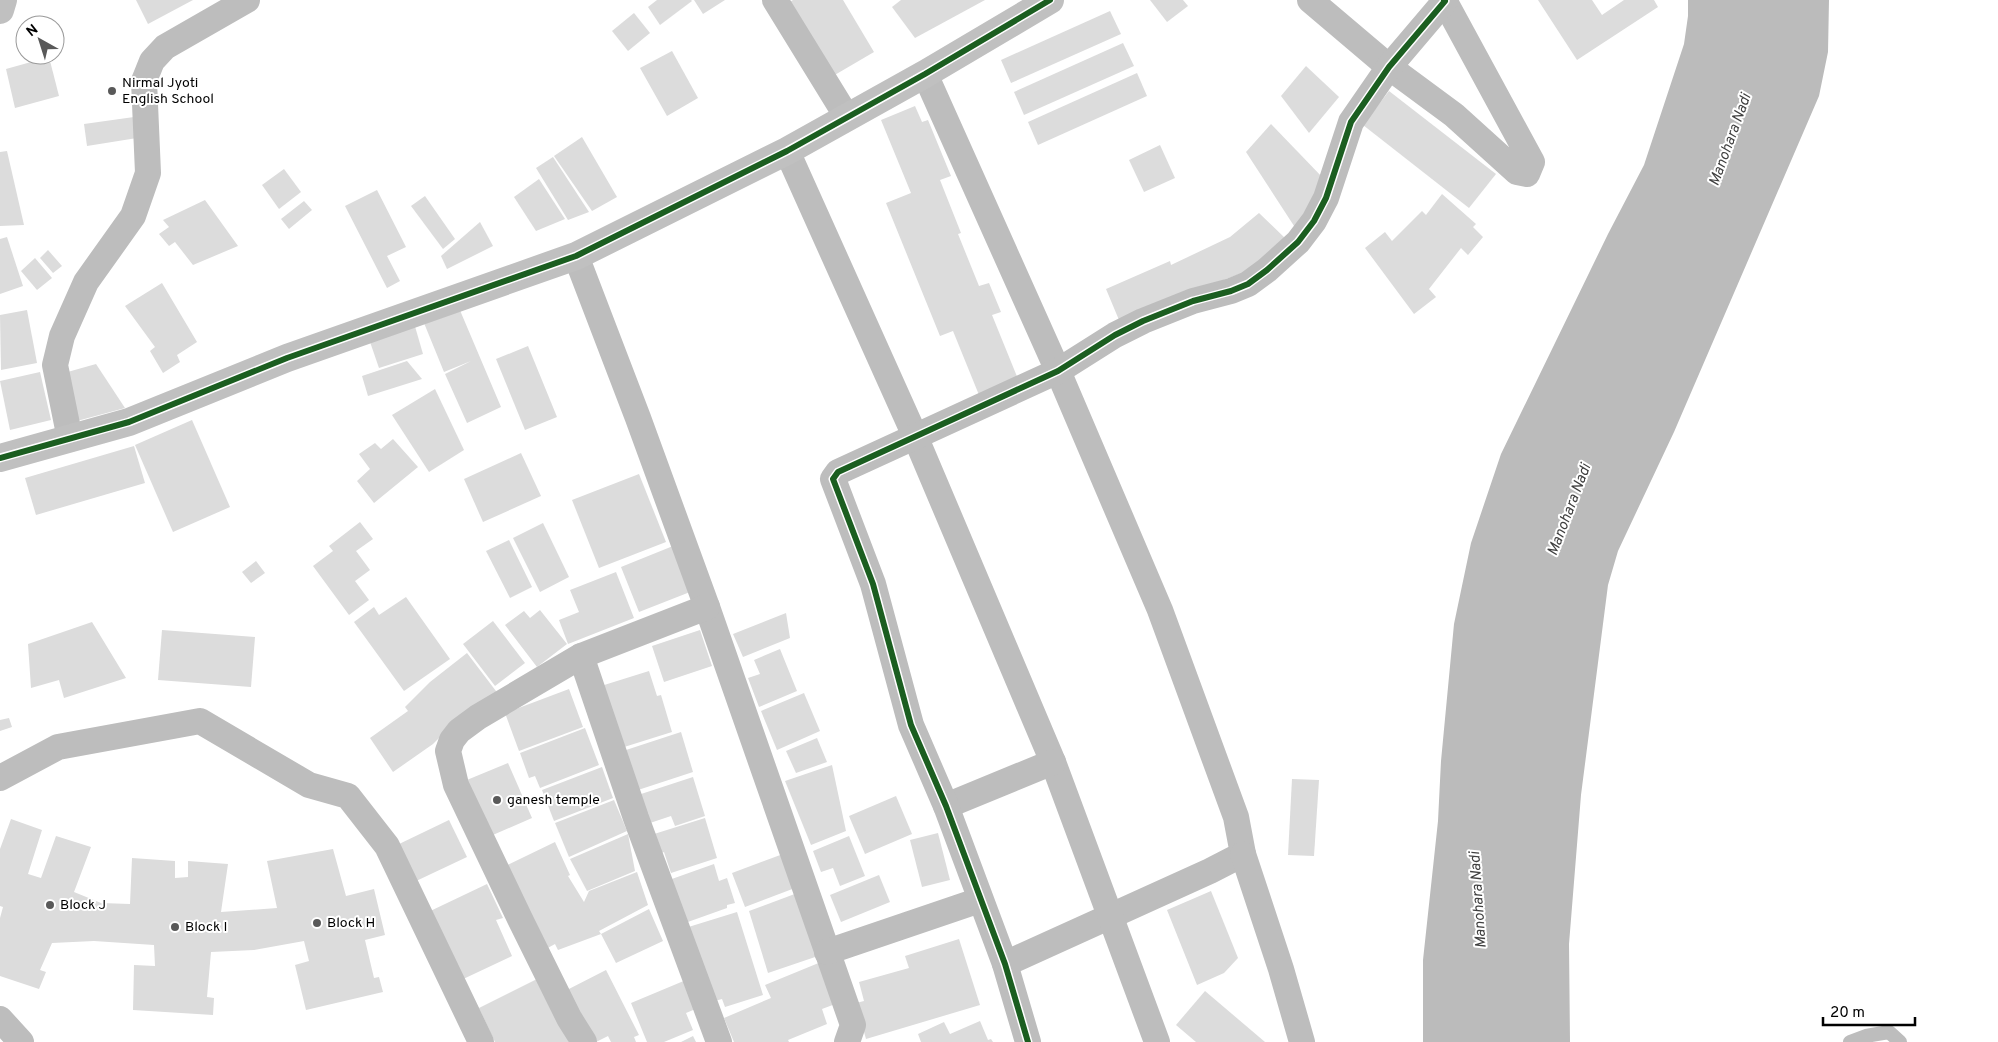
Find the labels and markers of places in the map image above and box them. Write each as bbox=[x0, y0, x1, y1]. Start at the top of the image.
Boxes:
place label: Nirmal Jyoti English School bbox=[122, 75, 214, 108]
marker: Nirmal Jyoti English School bbox=[106, 85, 118, 97]
place label: ganesh temple bbox=[507, 792, 600, 809]
marker: ganesh temple bbox=[491, 794, 503, 806]
place label: Block J bbox=[60, 897, 106, 914]
marker: Block J bbox=[44, 899, 56, 911]
place label: Block H bbox=[327, 915, 375, 932]
marker: Block H bbox=[311, 917, 323, 929]
place label: Block I bbox=[185, 919, 228, 936]
marker: Block I bbox=[169, 921, 181, 933]

